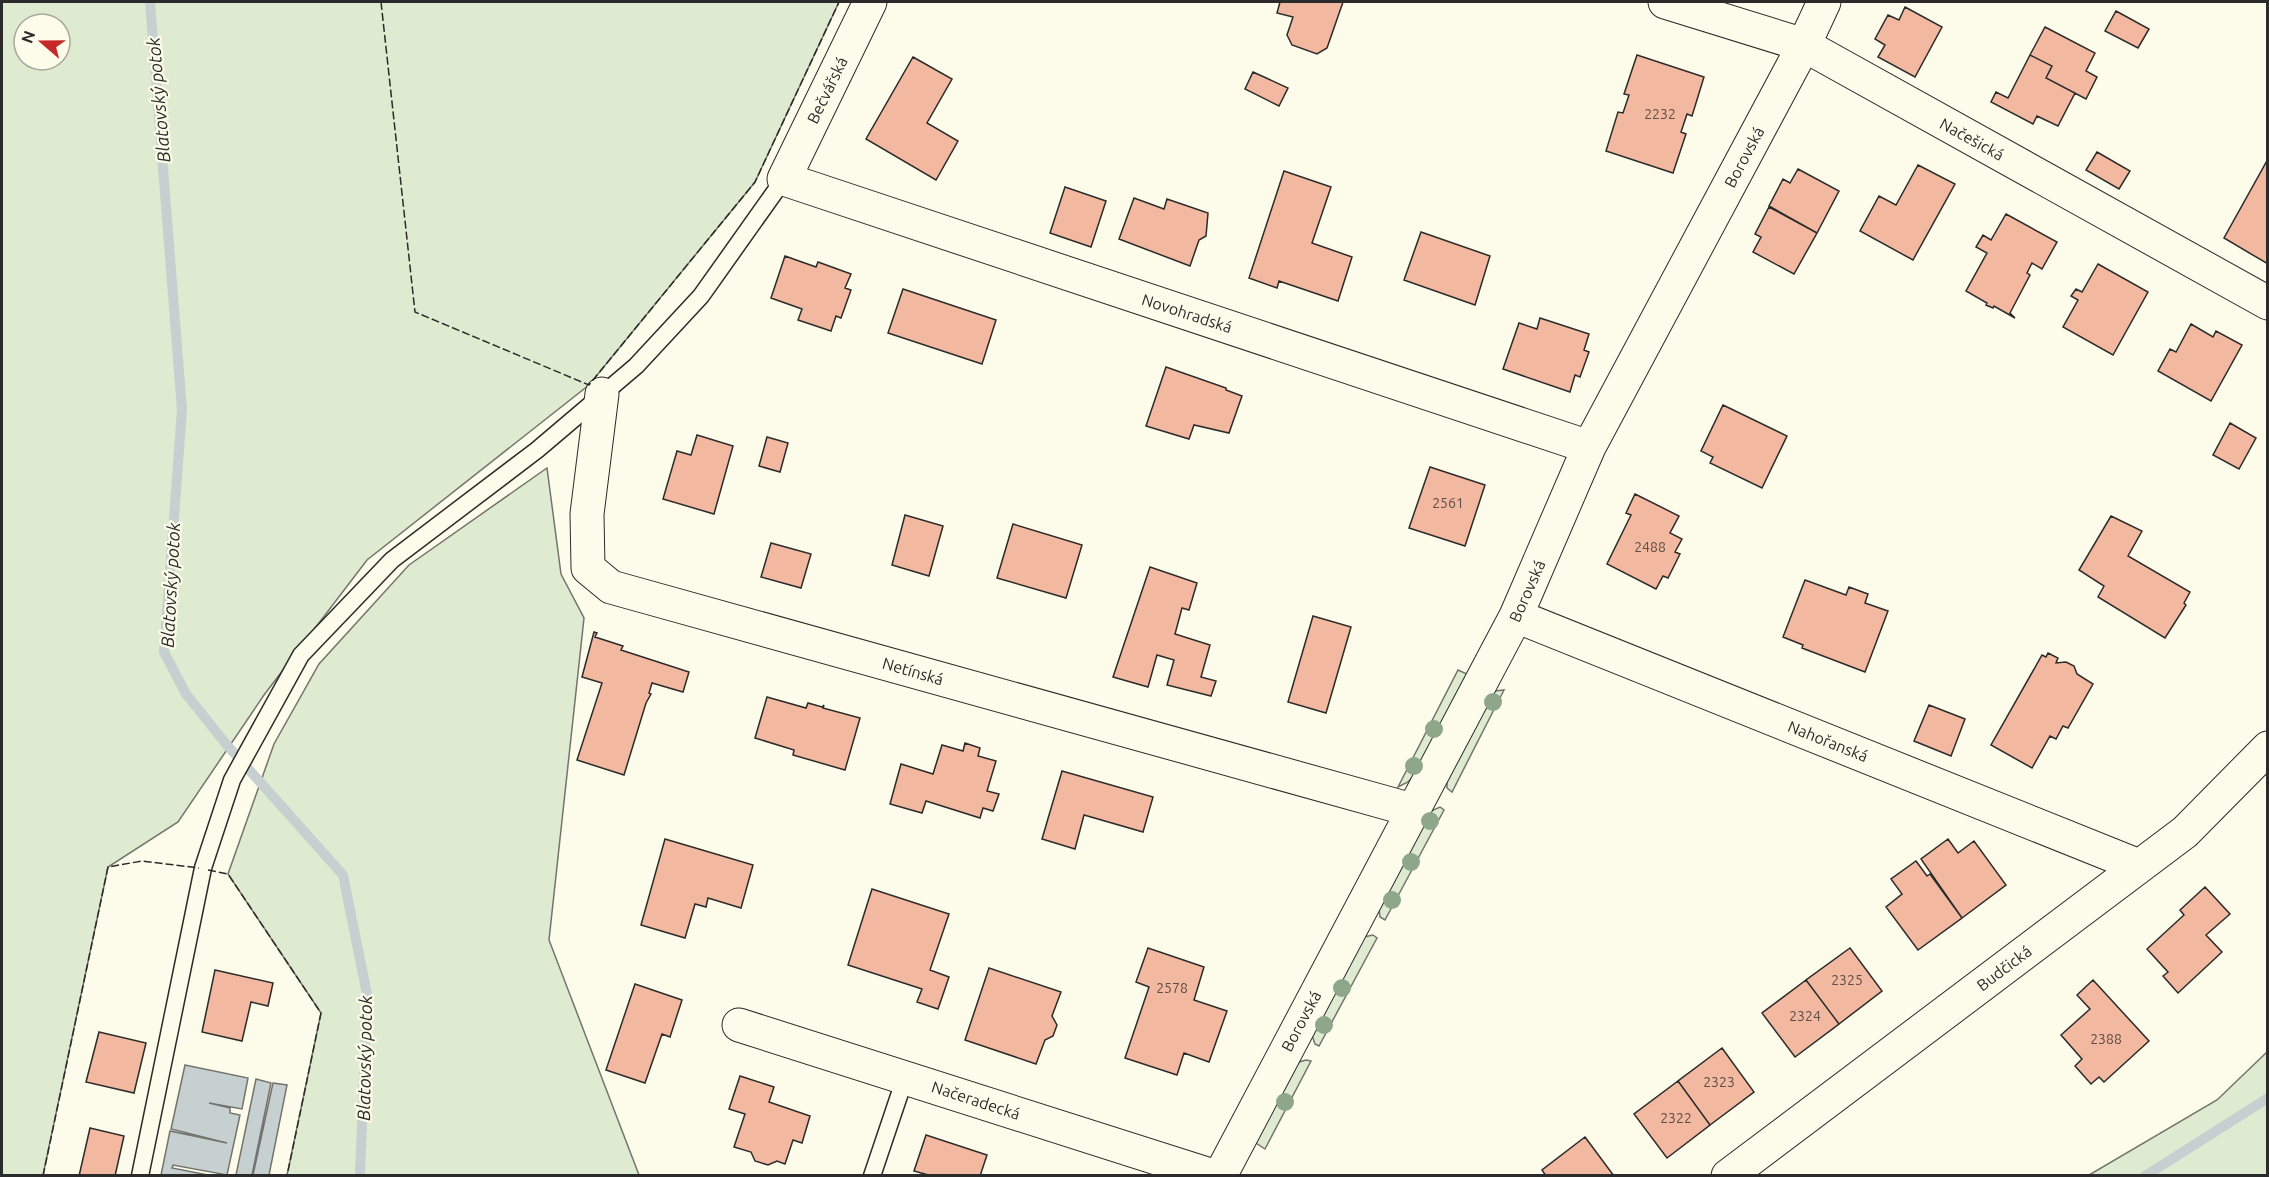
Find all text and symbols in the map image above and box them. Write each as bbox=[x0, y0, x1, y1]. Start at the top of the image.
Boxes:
north arrow bbox=[12, 12, 72, 72]
text: N bbox=[17, 28, 38, 46]
water label: Blatovský potok bbox=[142, 36, 173, 163]
street label: Bečvářská bbox=[803, 54, 851, 126]
house number: 2232 bbox=[1644, 106, 1676, 122]
street label: Načešická bbox=[1937, 114, 2007, 164]
street label: Borovská bbox=[1721, 124, 1767, 190]
street label: Novohradská bbox=[1140, 290, 1234, 336]
house number: 2561 bbox=[1432, 495, 1464, 511]
water label: Blatovský potok bbox=[157, 521, 183, 648]
house number: 2488 bbox=[1634, 539, 1666, 555]
street label: Borovská bbox=[1505, 557, 1549, 625]
street label: Netínská bbox=[880, 654, 946, 688]
street label: Nahořanská bbox=[1785, 717, 1871, 765]
street label: Budčická bbox=[1973, 942, 2035, 994]
house number: 2325 bbox=[1831, 972, 1863, 988]
house number: 2578 bbox=[1156, 980, 1188, 996]
street label: Borovská bbox=[1278, 988, 1324, 1054]
water label: Blatovský potok bbox=[353, 994, 375, 1121]
house number: 2324 bbox=[1789, 1008, 1821, 1024]
house number: 2388 bbox=[2090, 1031, 2122, 1047]
house number: 2323 bbox=[1703, 1074, 1735, 1090]
street label: Načeradecká bbox=[929, 1077, 1023, 1123]
house number: 2322 bbox=[1660, 1110, 1692, 1126]

